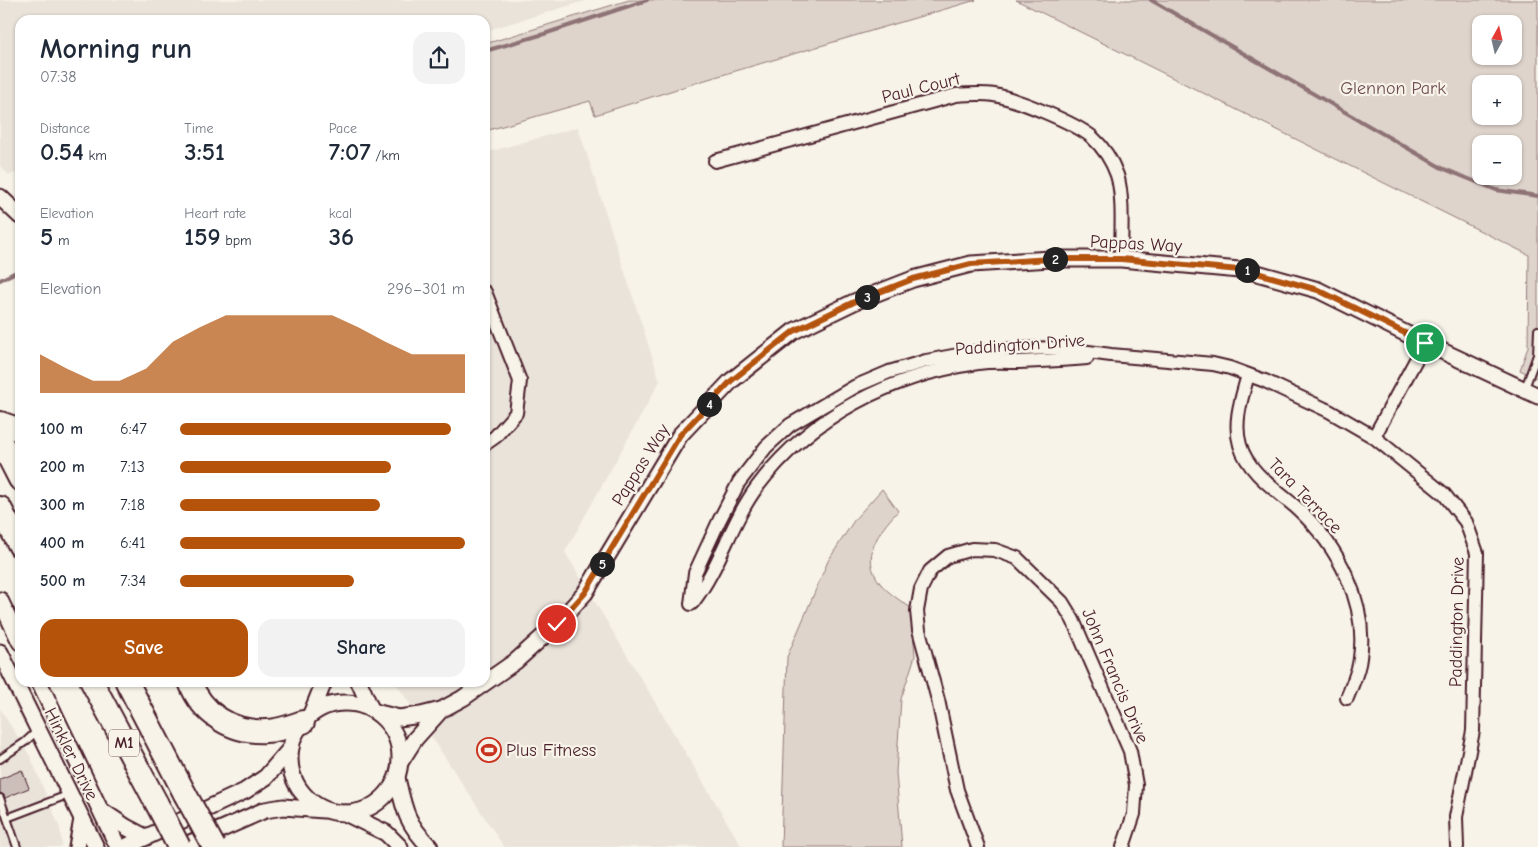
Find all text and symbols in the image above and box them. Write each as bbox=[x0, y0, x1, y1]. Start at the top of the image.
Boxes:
north arrow bbox=[1472, 15, 1522, 65]
map controls bbox=[1472, 15, 1522, 185]
button: share bbox=[413, 32, 465, 84]
text: Morning run bbox=[40, 33, 192, 65]
text: 07:38 bbox=[40, 68, 77, 86]
street label: Paul Court bbox=[880, 68, 963, 108]
button: + bbox=[1472, 75, 1522, 125]
park label: Glennon Park bbox=[1340, 78, 1446, 99]
text: Distance bbox=[40, 120, 90, 137]
text: Time bbox=[184, 120, 213, 137]
text: Pace bbox=[329, 120, 357, 137]
button: − bbox=[1472, 135, 1522, 185]
text: 0.54 bbox=[40, 137, 84, 166]
text: 3:51 bbox=[184, 137, 225, 166]
text: 7:07 bbox=[329, 137, 371, 166]
text: km bbox=[84, 147, 107, 164]
text: /km bbox=[371, 147, 400, 164]
text: Elevation bbox=[40, 205, 94, 222]
text: Heart rate bbox=[184, 205, 246, 222]
text: kcal bbox=[329, 205, 352, 222]
text: 5 bbox=[40, 222, 53, 251]
text: 159 bbox=[184, 222, 221, 251]
text: 36 bbox=[329, 222, 354, 251]
street label: Pappas Way bbox=[1089, 231, 1184, 257]
text: m bbox=[53, 232, 70, 249]
text: bpm bbox=[221, 232, 252, 249]
pin: 2 bbox=[1042, 246, 1068, 272]
text: 2 bbox=[1052, 251, 1059, 268]
pin: 1 bbox=[1234, 258, 1260, 282]
text: 1 bbox=[1245, 262, 1250, 279]
text: Elevation bbox=[40, 280, 101, 298]
text: 296–301 m bbox=[387, 280, 465, 298]
pin: 3 bbox=[854, 284, 880, 310]
text: 3 bbox=[864, 289, 871, 306]
pin bbox=[1404, 322, 1446, 364]
icon: arrive bbox=[1411, 329, 1439, 357]
street label: Paddington Drive bbox=[954, 330, 1086, 360]
pin: 4 bbox=[696, 392, 722, 416]
text: 4 bbox=[706, 396, 713, 413]
text: 100 m bbox=[40, 420, 83, 438]
text: 6:47 bbox=[120, 420, 147, 438]
street label: Pappas Way bbox=[608, 420, 675, 510]
street label: Tara Terrace bbox=[1264, 454, 1346, 538]
text: 200 m bbox=[40, 458, 85, 476]
text: 7:13 bbox=[120, 458, 145, 476]
text: 300 m bbox=[40, 496, 85, 514]
text: 7:18 bbox=[120, 496, 145, 514]
text: 400 m bbox=[40, 534, 84, 552]
text: 6:41 bbox=[120, 534, 146, 552]
pin: 5 bbox=[590, 552, 614, 576]
text: 5 bbox=[599, 556, 606, 573]
street label: Paddington Drive bbox=[1445, 557, 1469, 687]
text: 500 m bbox=[40, 572, 85, 590]
text: 7:34 bbox=[120, 572, 146, 590]
pin bbox=[536, 603, 578, 645]
street label: John Francis Drive bbox=[1077, 605, 1153, 747]
icon: check bbox=[543, 610, 571, 638]
button: Save bbox=[40, 619, 248, 677]
button: Share bbox=[258, 619, 465, 677]
street label: Hinkler Drive bbox=[40, 704, 102, 804]
road number: M1 bbox=[109, 730, 139, 756]
sports icon: Plus Fitness bbox=[476, 737, 502, 763]
place label: Plus Fitness bbox=[506, 740, 596, 761]

